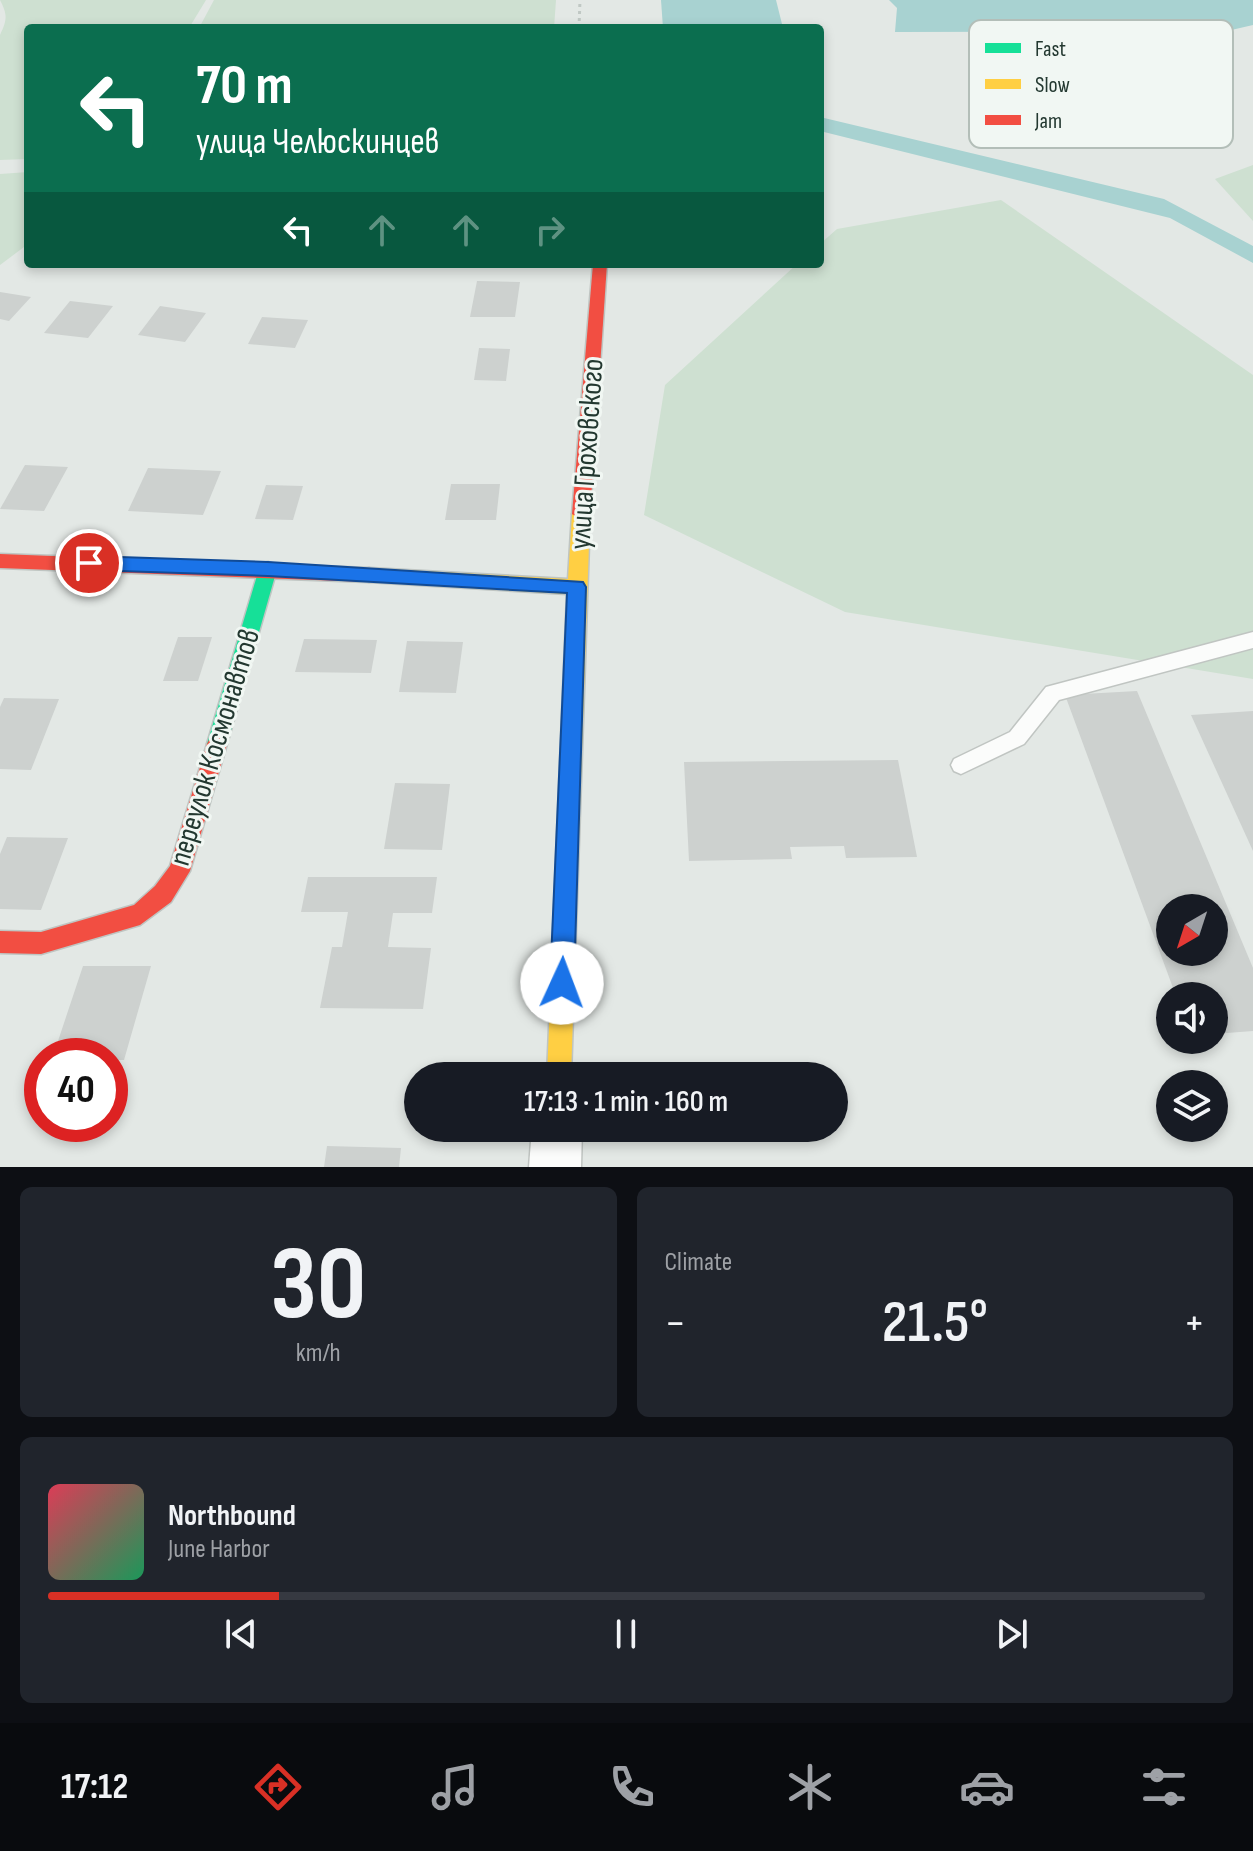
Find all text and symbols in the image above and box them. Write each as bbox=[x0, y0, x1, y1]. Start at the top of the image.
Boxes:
legend bbox=[969, 20, 1233, 148]
text: Fast bbox=[1035, 36, 1066, 63]
text: 70 m bbox=[196, 53, 293, 120]
icon: left bbox=[64, 56, 168, 160]
text: Slow bbox=[1035, 72, 1070, 99]
text: Jam bbox=[1034, 108, 1062, 135]
text: улица Челюскинцев bbox=[196, 121, 440, 164]
icon: left bbox=[276, 208, 320, 252]
icon: ahead bbox=[360, 208, 404, 252]
icon: ahead bbox=[444, 208, 488, 252]
icon: right bbox=[528, 208, 572, 252]
street label: улица Гроховского bbox=[562, 357, 612, 551]
pin bbox=[55, 529, 123, 597]
icon: arrive bbox=[67, 541, 111, 585]
street label: переулок Космонавтов bbox=[162, 625, 268, 870]
north arrow bbox=[1156, 894, 1228, 966]
map controls bbox=[1156, 894, 1228, 1142]
position arrow bbox=[520, 941, 604, 1025]
button: sound bbox=[1156, 982, 1228, 1054]
speed limit sign: 40 bbox=[24, 1038, 128, 1142]
button: layers bbox=[1156, 1070, 1228, 1142]
text: 17:13 · 1 min · 160 m bbox=[524, 1084, 728, 1120]
text: 30 bbox=[270, 1223, 366, 1348]
text: Climate bbox=[665, 1247, 732, 1278]
text: 21.5° bbox=[882, 1287, 988, 1359]
text: − bbox=[665, 1297, 686, 1350]
text: + bbox=[1183, 1297, 1205, 1350]
text: km/h bbox=[296, 1338, 341, 1369]
text: Northbound bbox=[168, 1498, 296, 1534]
text: June Harbor bbox=[168, 1534, 270, 1565]
icon: previous bbox=[219, 1612, 263, 1656]
icon: pause bbox=[604, 1612, 648, 1656]
icon: next bbox=[990, 1612, 1034, 1656]
icon: directions bbox=[250, 1759, 306, 1815]
icon: music bbox=[427, 1759, 483, 1815]
icon: phone bbox=[604, 1759, 660, 1815]
icon: climate bbox=[782, 1759, 838, 1815]
icon: car bbox=[959, 1759, 1015, 1815]
icon: filters bbox=[1136, 1759, 1192, 1815]
text: 17:12 bbox=[61, 1766, 128, 1809]

